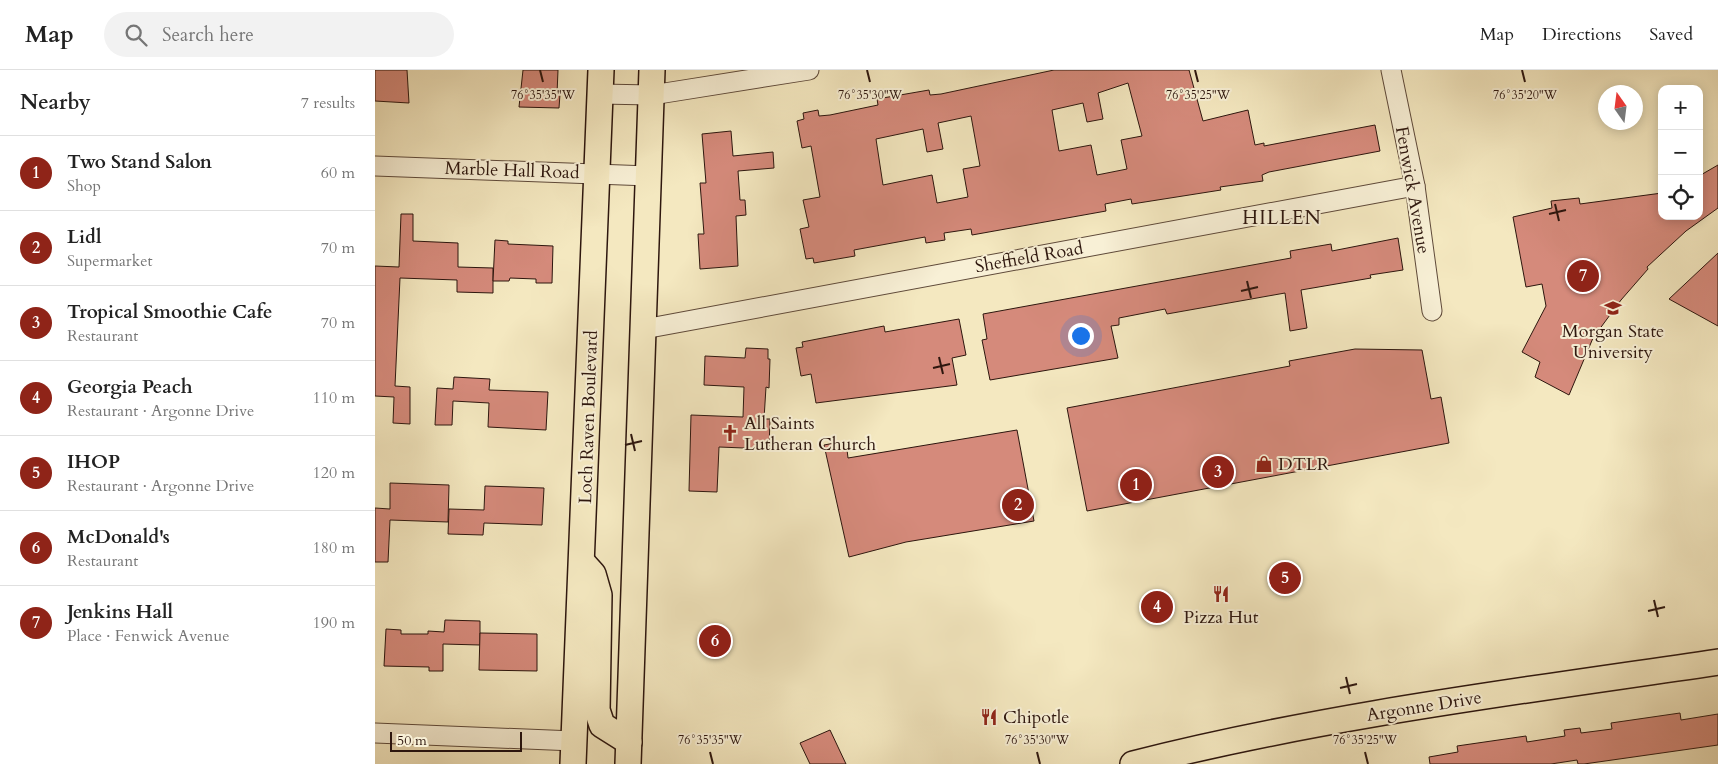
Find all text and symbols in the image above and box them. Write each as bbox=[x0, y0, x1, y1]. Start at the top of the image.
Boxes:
search box bbox=[104, 12, 454, 57]
text: Map bbox=[25, 18, 74, 51]
icon: search bbox=[122, 21, 150, 49]
text: Search here bbox=[162, 22, 254, 48]
text: Map bbox=[1480, 22, 1514, 47]
text: Directions bbox=[1542, 22, 1621, 47]
text: Saved bbox=[1649, 22, 1693, 47]
north arrow bbox=[1598, 85, 1643, 130]
map controls bbox=[1658, 85, 1703, 220]
button: + bbox=[1658, 85, 1703, 130]
text: 76°35'35"W bbox=[511, 87, 576, 103]
text: 76°35'30"W bbox=[838, 87, 903, 103]
text: 76°35'25"W bbox=[1166, 87, 1231, 103]
text: 76°35'20"W bbox=[1493, 87, 1558, 103]
text: Nearby bbox=[20, 88, 91, 117]
text: 7 results bbox=[301, 92, 355, 114]
street label: Fenwick Avenue bbox=[1389, 124, 1436, 256]
button: − bbox=[1658, 130, 1703, 175]
text: Two Stand Salon bbox=[67, 149, 212, 175]
street label: Marble Hall Road bbox=[444, 156, 580, 185]
text: 1 bbox=[32, 162, 40, 184]
text: 60 m bbox=[321, 162, 355, 184]
text: Shop bbox=[67, 175, 101, 197]
button: locate bbox=[1658, 175, 1703, 220]
district label: HILLEN bbox=[1242, 205, 1322, 231]
text: Lidl bbox=[67, 224, 101, 250]
street label: Sheffield Road bbox=[973, 236, 1086, 279]
text: 2 bbox=[32, 237, 40, 259]
text: 70 m bbox=[321, 237, 355, 259]
text: Supermarket bbox=[67, 250, 153, 272]
pin: 7 bbox=[1567, 257, 1599, 295]
school or university icon: Morgan State University bbox=[1603, 298, 1623, 318]
text: Tropical Smoothie Cafe bbox=[67, 299, 272, 325]
text: 3 bbox=[32, 312, 40, 334]
text: 70 m bbox=[321, 312, 355, 334]
place label: Morgan State University bbox=[1562, 319, 1664, 365]
your location bbox=[1068, 323, 1094, 349]
text: Restaurant bbox=[67, 325, 138, 347]
street label: Loch Raven Boulevard bbox=[573, 329, 604, 504]
text: Georgia Peach bbox=[67, 374, 193, 400]
text: 4 bbox=[32, 387, 40, 409]
text: 110 m bbox=[313, 387, 355, 409]
text: Restaurant · Argonne Drive bbox=[67, 400, 254, 422]
place label: All Saints Lutheran Church bbox=[744, 411, 876, 457]
church icon: All Saints Lutheran Church bbox=[720, 423, 740, 443]
text: IHOP bbox=[67, 449, 120, 475]
place label: DTLR bbox=[1278, 452, 1330, 477]
pin: 3 bbox=[1202, 453, 1234, 491]
shop icon: DTLR bbox=[1254, 454, 1274, 474]
text: 5 bbox=[32, 462, 40, 484]
text: 120 m bbox=[313, 462, 355, 484]
pin: 1 bbox=[1120, 466, 1152, 504]
text: Restaurant · Argonne Drive bbox=[67, 475, 254, 497]
pin: 2 bbox=[1002, 486, 1034, 524]
text: McDonald's bbox=[67, 524, 170, 550]
text: 6 bbox=[32, 537, 40, 559]
text: 180 m bbox=[313, 537, 355, 559]
text: Restaurant bbox=[67, 550, 138, 572]
pin: 5 bbox=[1269, 559, 1301, 597]
restaurant icon: Pizza Hut bbox=[1211, 584, 1231, 604]
pin: 4 bbox=[1141, 588, 1173, 626]
text: Jenkins Hall bbox=[67, 599, 173, 625]
place label: Pizza Hut bbox=[1183, 605, 1259, 630]
text: 7 bbox=[32, 612, 40, 634]
text: 190 m bbox=[313, 612, 355, 634]
pin: 6 bbox=[699, 622, 731, 660]
text: Place · Fenwick Avenue bbox=[67, 625, 230, 647]
street label: Argonne Drive bbox=[1365, 685, 1483, 728]
place label: Chipotle bbox=[1003, 705, 1069, 730]
restaurant icon: Chipotle bbox=[979, 707, 999, 727]
scale bar bbox=[390, 729, 523, 752]
text: 50 m bbox=[397, 731, 427, 750]
text: 76°35'35"W bbox=[678, 732, 743, 748]
text: 76°35'30"W bbox=[1005, 732, 1070, 748]
text: 76°35'25"W bbox=[1333, 732, 1398, 748]

